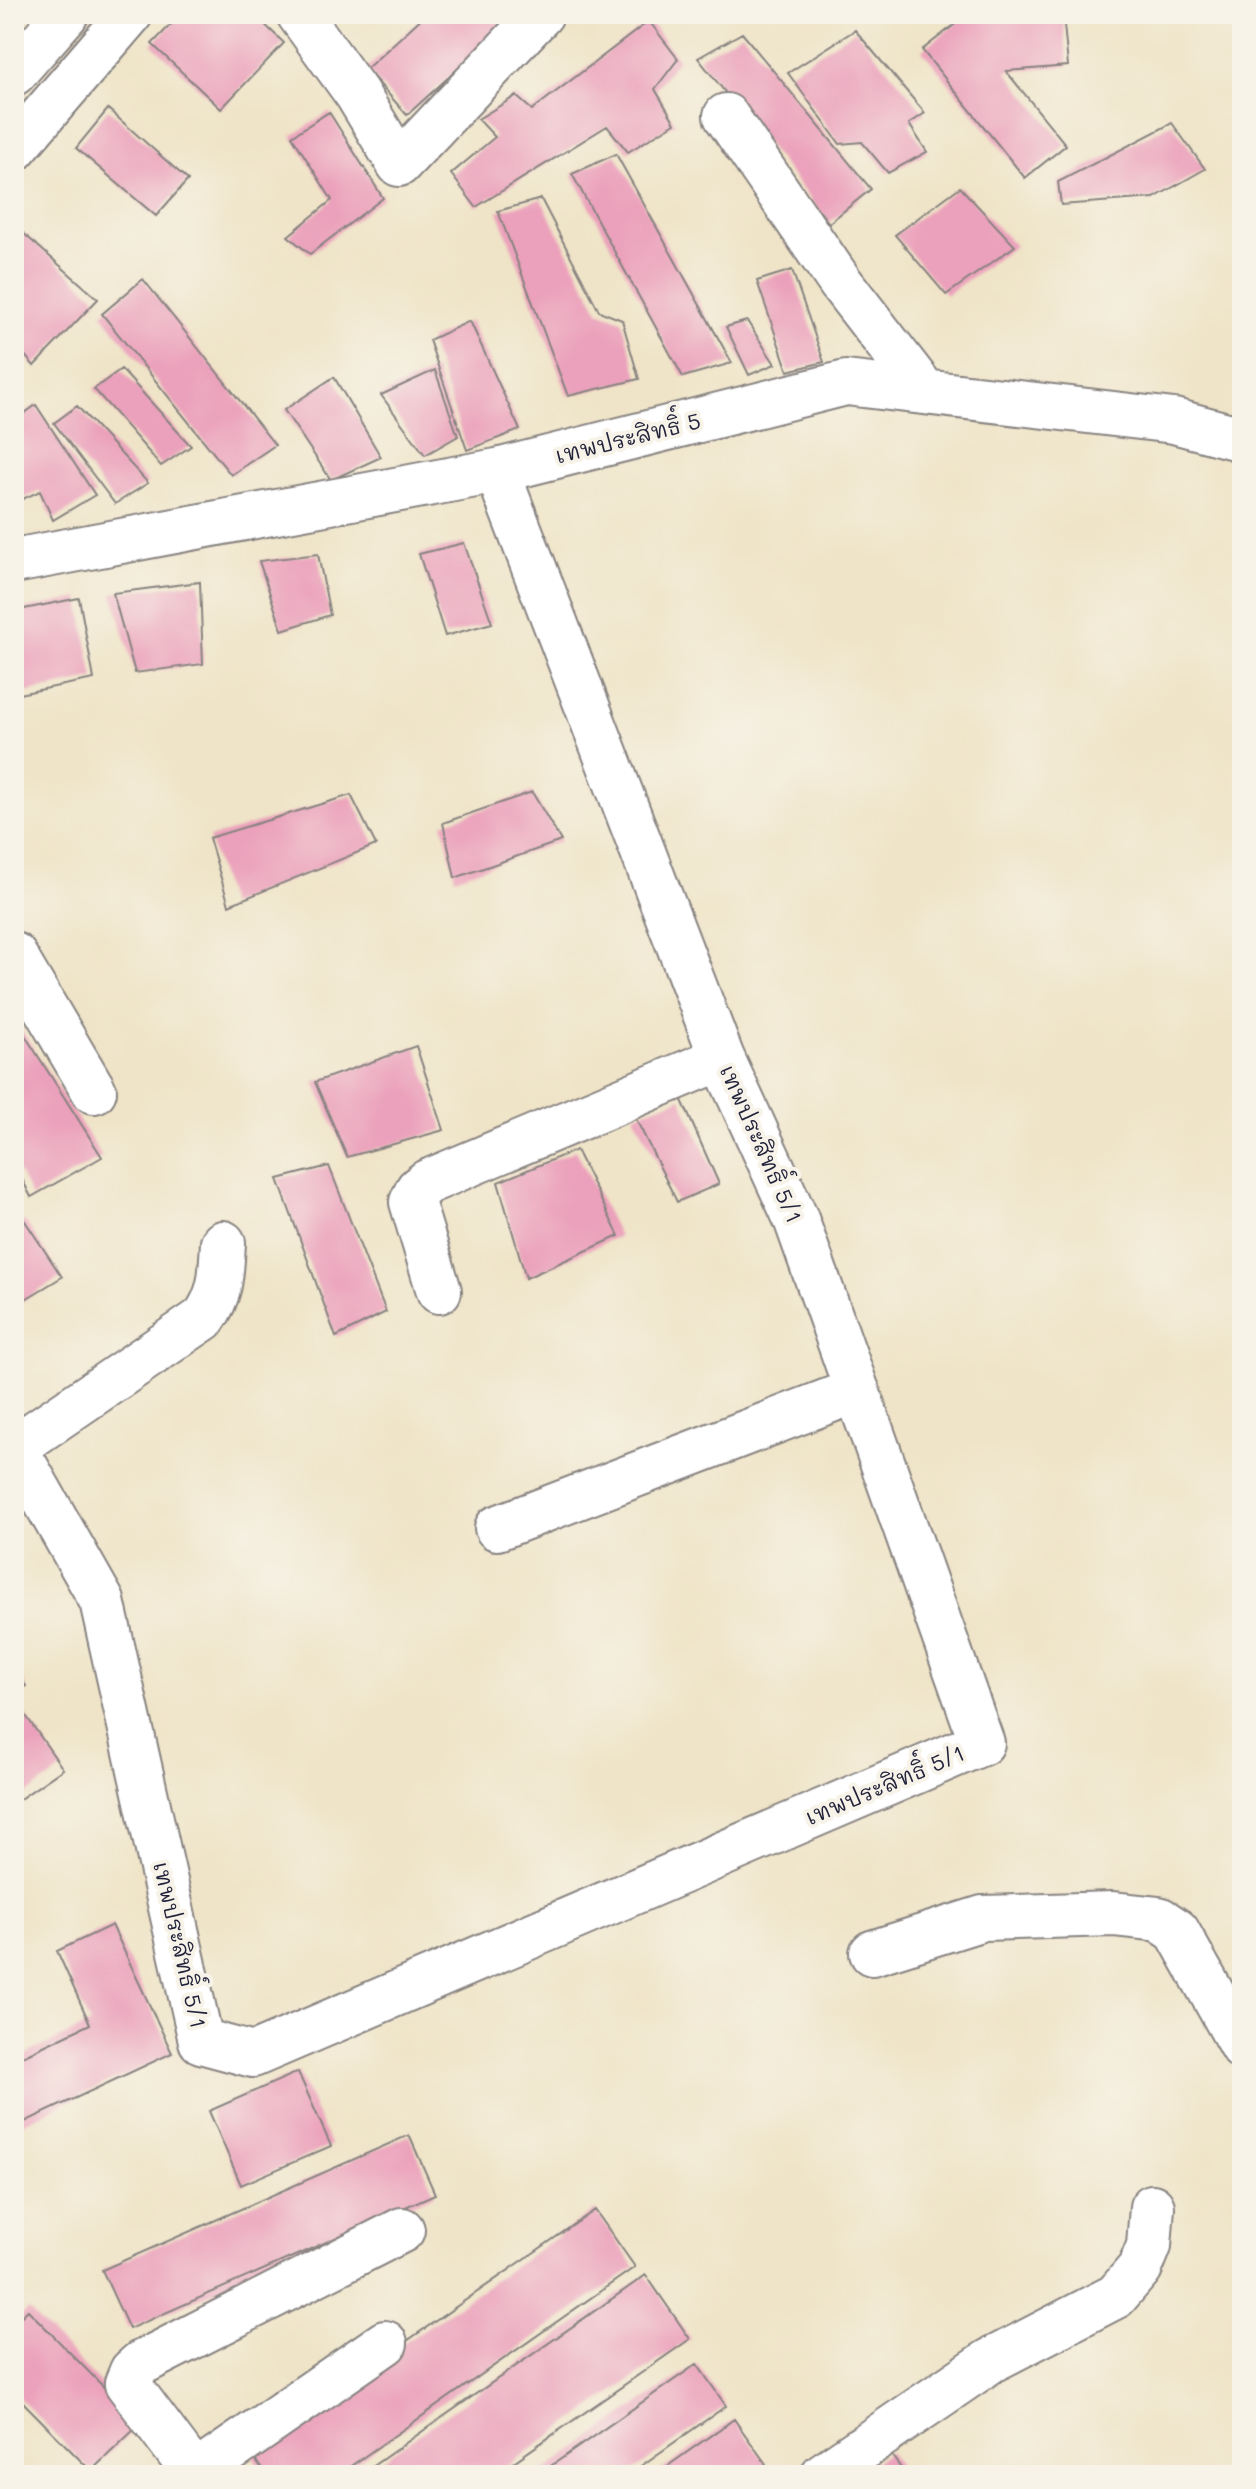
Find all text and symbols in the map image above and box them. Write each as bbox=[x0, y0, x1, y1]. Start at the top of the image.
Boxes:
street label: เทพประสิทธิ์ 5 bbox=[551, 400, 703, 470]
street label: เทพประสิทธิ์ 5/1 bbox=[714, 1058, 815, 1227]
street label: เทพประสิทธิ์ 5/1 bbox=[799, 1733, 969, 1831]
street label: เทพประสิทธิ์ 5/1 bbox=[147, 1858, 220, 2031]

